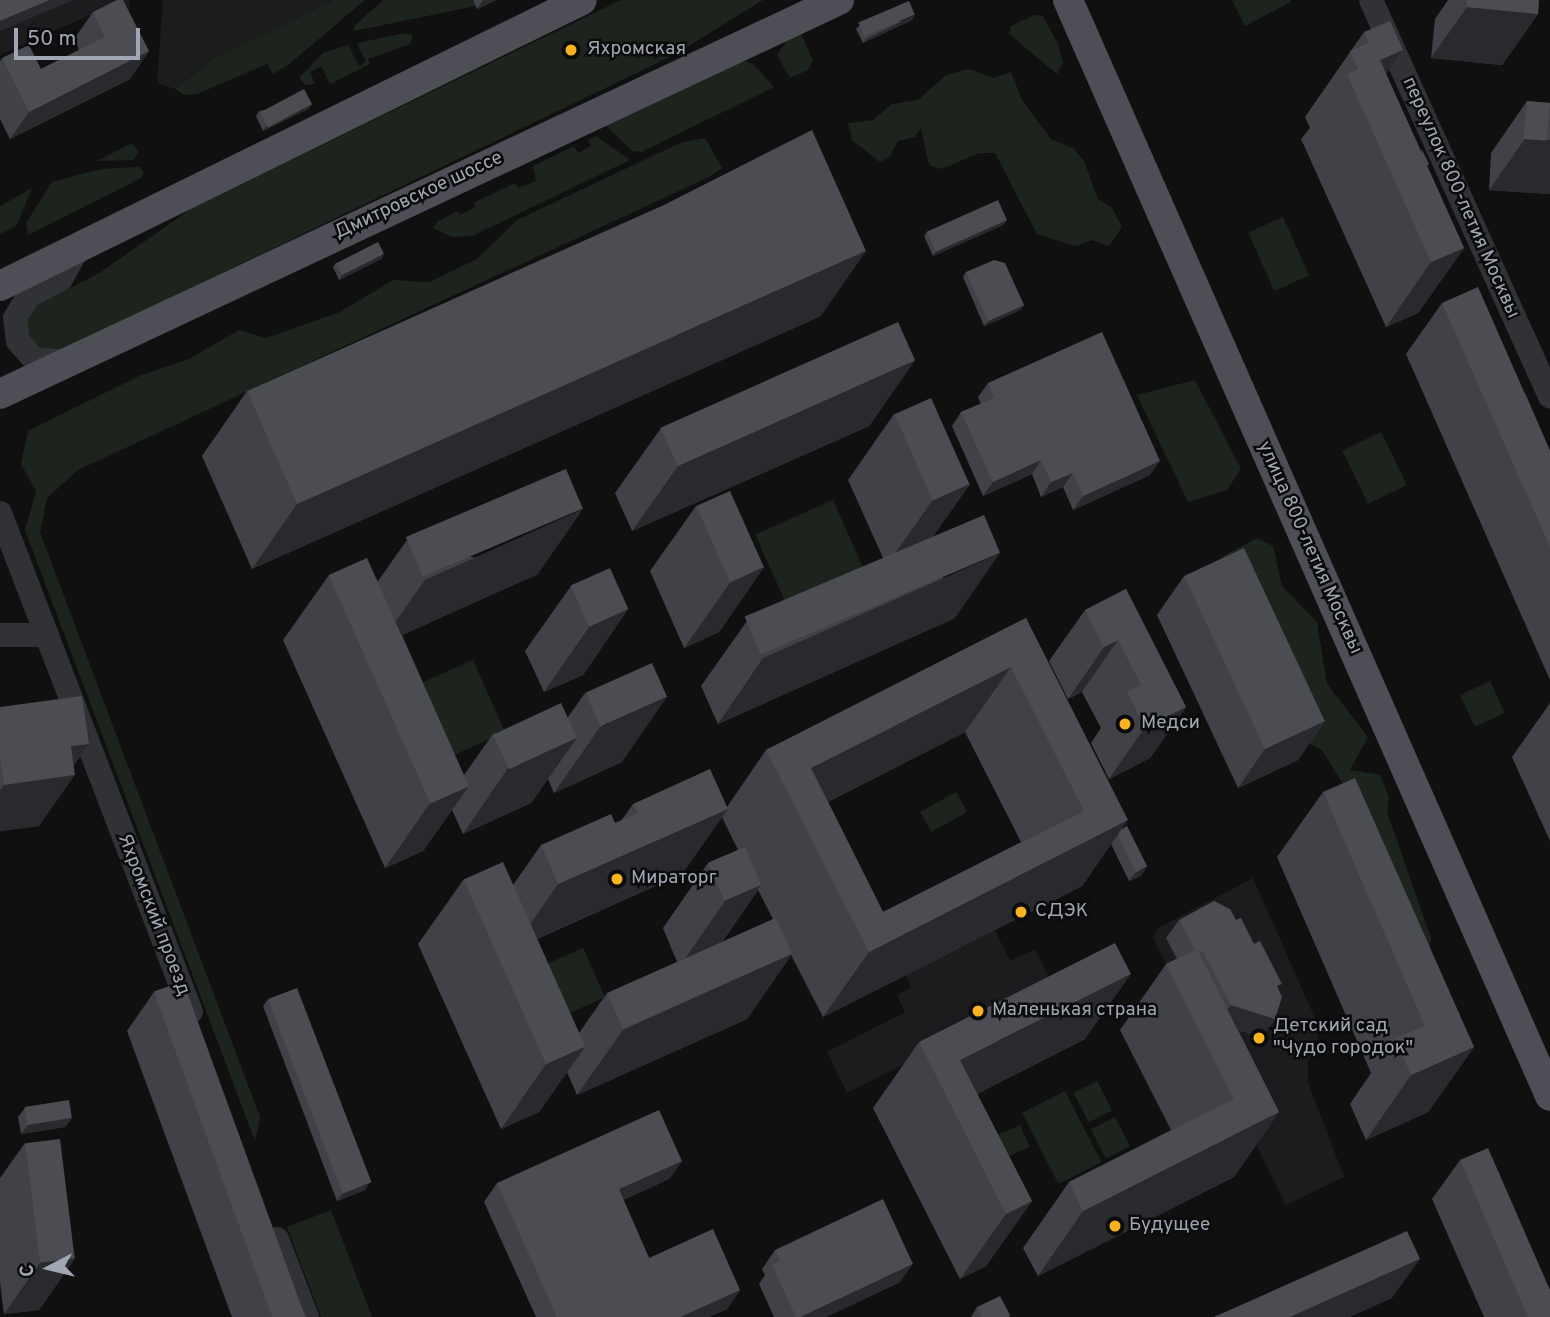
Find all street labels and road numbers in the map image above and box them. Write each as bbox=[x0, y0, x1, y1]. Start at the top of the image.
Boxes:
street label: переулок 800-летия Москвы bbox=[1396, 74, 1524, 322]
street label: Дмитровское шоссе bbox=[331, 147, 507, 245]
street label: улица 800-летия Москвы bbox=[1252, 438, 1366, 658]
street label: Яхромский проезд bbox=[112, 831, 194, 999]

